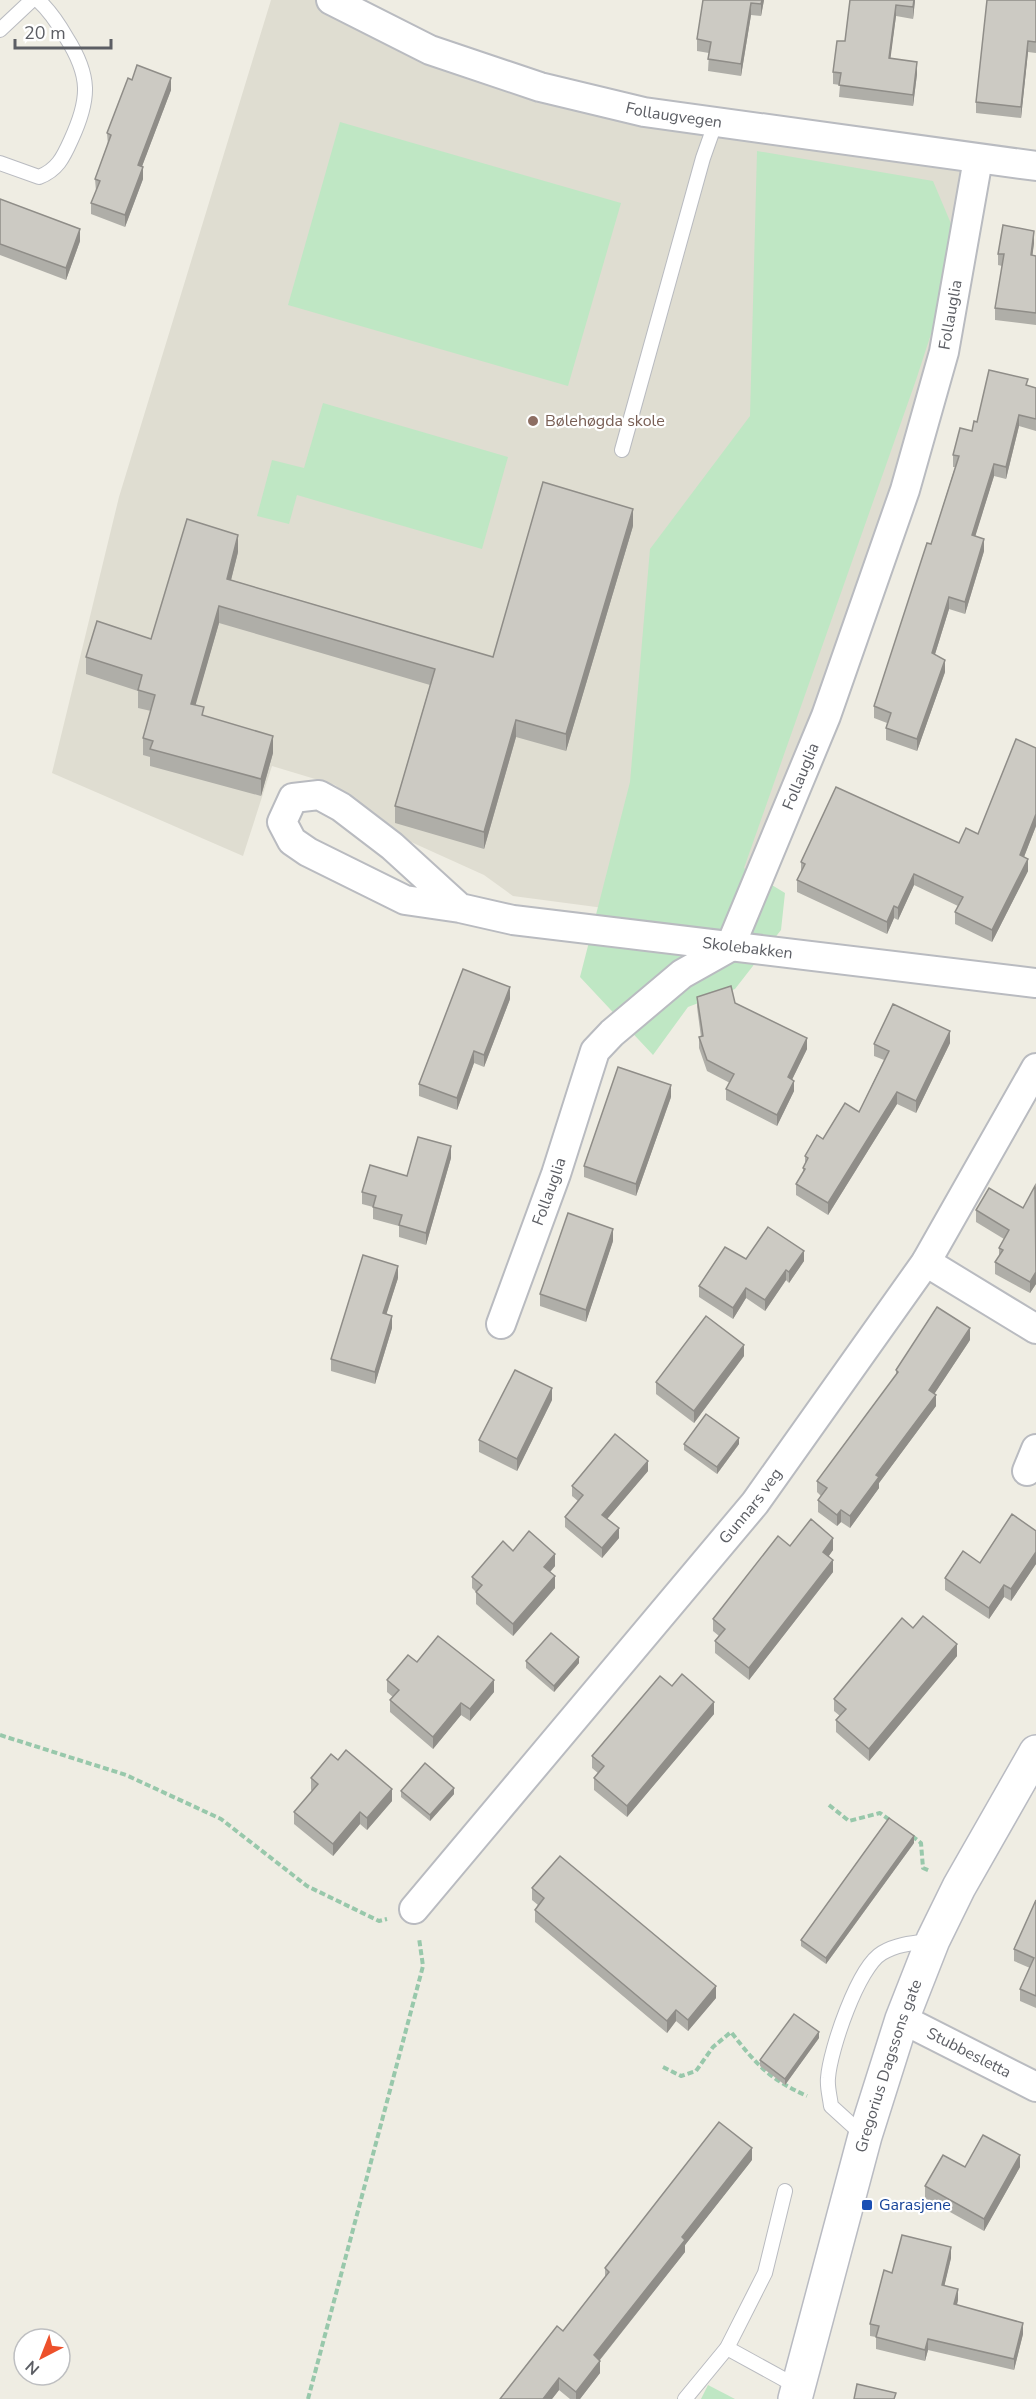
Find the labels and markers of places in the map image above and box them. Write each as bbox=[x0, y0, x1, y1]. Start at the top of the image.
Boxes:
place label: Bølehøgda skole bbox=[545, 410, 665, 432]
marker: Bølehøgda skole bbox=[526, 414, 540, 428]
place label: Garasjene bbox=[879, 2194, 951, 2216]
marker: Garasjene bbox=[860, 2198, 874, 2212]

